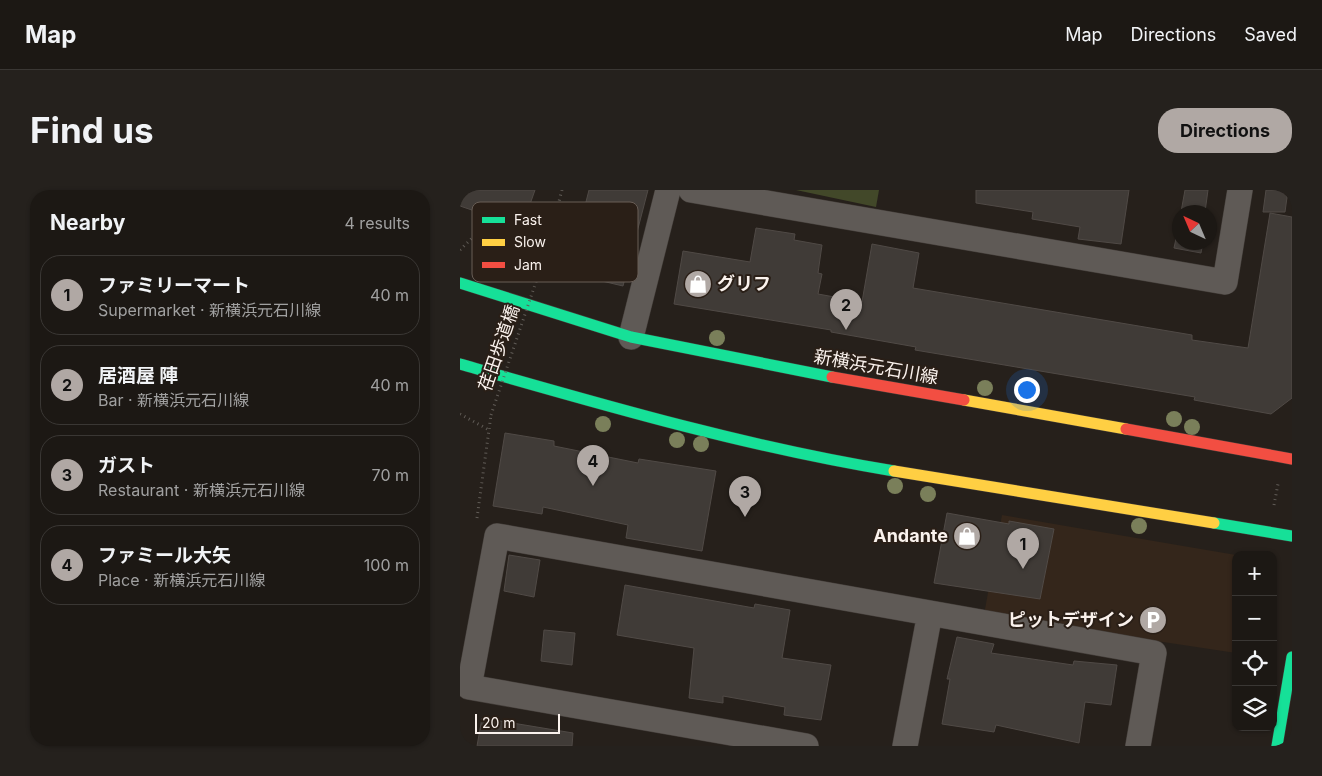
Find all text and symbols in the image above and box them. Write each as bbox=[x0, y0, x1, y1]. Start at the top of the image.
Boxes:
text: Map bbox=[25, 20, 76, 49]
text: Map bbox=[1065, 24, 1103, 45]
text: Directions bbox=[1131, 24, 1216, 45]
text: Saved bbox=[1244, 24, 1297, 45]
button: Directions bbox=[1158, 108, 1292, 153]
text: Find us bbox=[30, 109, 154, 151]
legend bbox=[472, 202, 638, 282]
north arrow bbox=[1172, 205, 1217, 250]
text: Nearby bbox=[50, 210, 125, 235]
text: Fast bbox=[514, 211, 542, 228]
text: 4 results bbox=[345, 213, 410, 233]
text: Slow bbox=[514, 233, 546, 250]
text: Jam bbox=[514, 256, 542, 273]
shop icon: グリフ bbox=[683, 269, 713, 299]
place label: グリフ bbox=[717, 273, 771, 294]
text: ファミリーマート bbox=[98, 274, 250, 297]
text: 1 bbox=[64, 285, 70, 305]
text: 40 m bbox=[370, 285, 409, 305]
pin: 2 bbox=[830, 289, 862, 330]
text: Supermarket · 新横浜元石川線 bbox=[98, 300, 321, 320]
street label: 荏田歩道橋 bbox=[474, 302, 523, 394]
street label: 新横浜元石川線 bbox=[812, 345, 940, 388]
text: 居酒屋 陣 bbox=[98, 364, 179, 387]
text: 2 bbox=[62, 375, 72, 395]
text: 40 m bbox=[370, 375, 409, 395]
your location bbox=[1014, 377, 1040, 403]
text: Bar · 新横浜元石川線 bbox=[98, 390, 249, 410]
pin: 4 bbox=[577, 445, 609, 486]
text: ガスト bbox=[98, 454, 155, 477]
text: 3 bbox=[62, 465, 72, 485]
text: 70 m bbox=[372, 465, 409, 485]
pin: 3 bbox=[729, 476, 761, 517]
text: Restaurant · 新横浜元石川線 bbox=[98, 480, 305, 500]
shop icon: Andante bbox=[952, 521, 982, 551]
place label: Andante bbox=[873, 525, 948, 546]
pin: 1 bbox=[1007, 528, 1039, 569]
text: ファミール大矢 bbox=[98, 544, 231, 567]
map controls bbox=[1232, 551, 1277, 731]
button: + bbox=[1232, 551, 1277, 596]
text: 4 bbox=[62, 555, 72, 575]
text: 100 m bbox=[364, 555, 409, 575]
text: Place · 新横浜元石川線 bbox=[98, 570, 265, 590]
button: − bbox=[1232, 596, 1277, 641]
parking icon: ピットデザイン bbox=[1138, 605, 1168, 635]
place label: ピットデザイン bbox=[1008, 609, 1134, 630]
button: locate bbox=[1232, 641, 1277, 686]
button: layers bbox=[1232, 686, 1277, 731]
scale bar bbox=[475, 711, 560, 734]
text: 20 m bbox=[482, 714, 516, 731]

